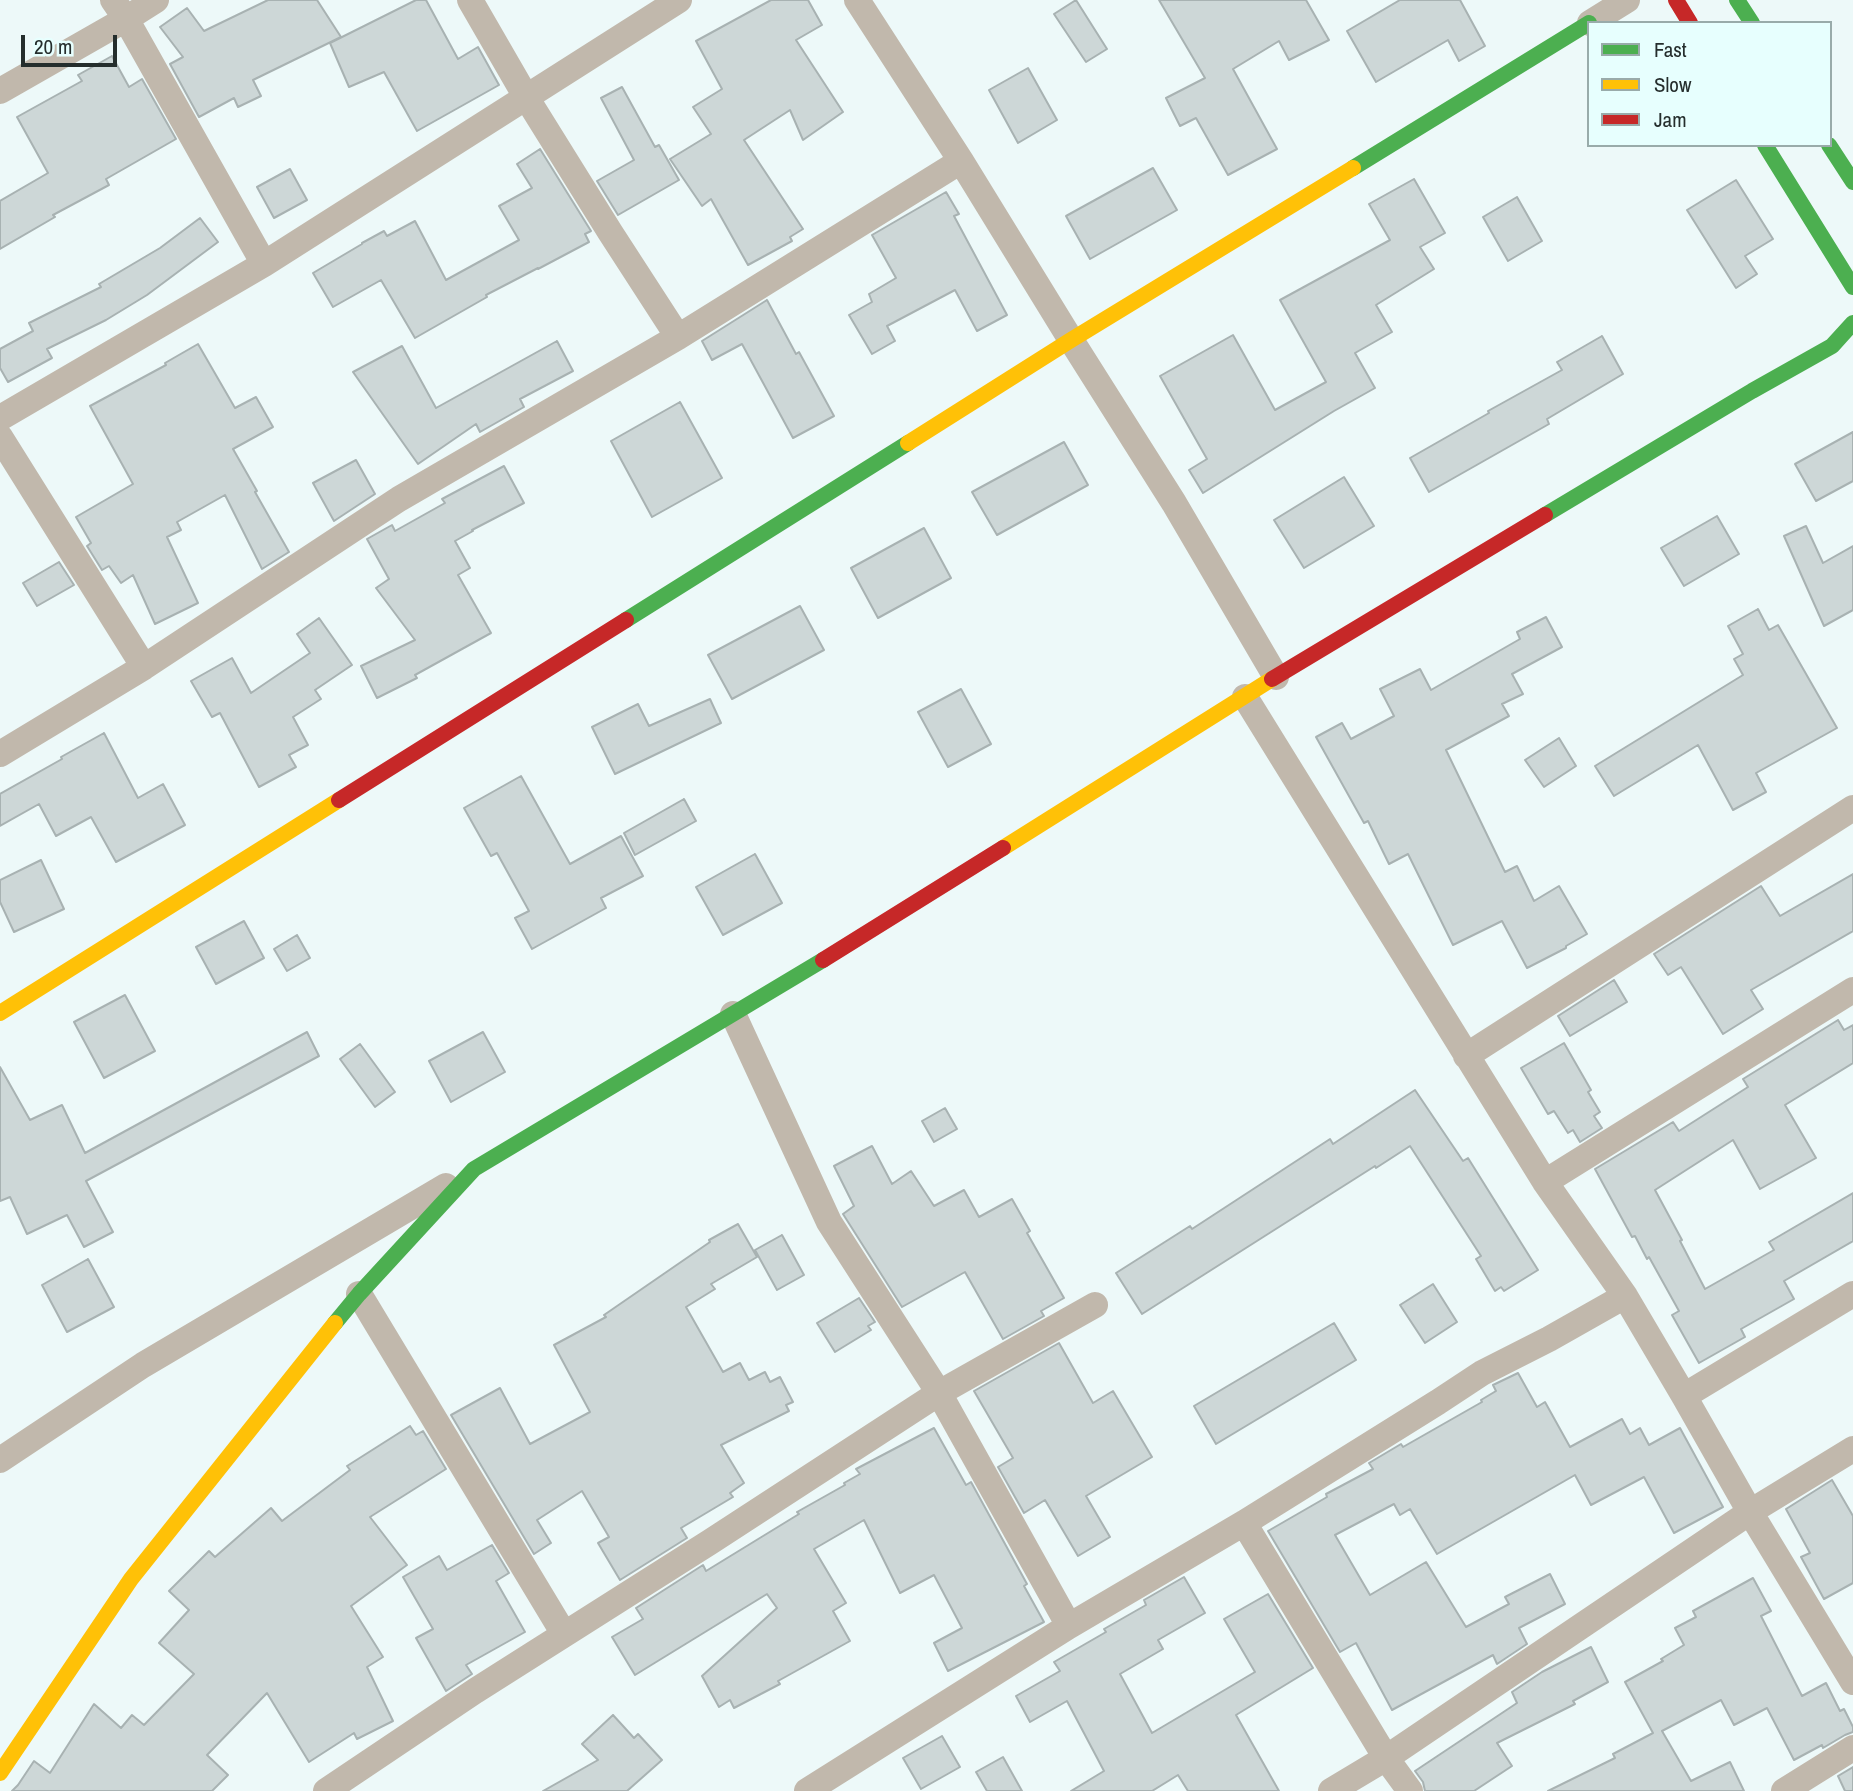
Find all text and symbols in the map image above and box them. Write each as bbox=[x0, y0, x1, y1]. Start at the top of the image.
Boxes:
scale bar bbox=[24, 21, 121, 65]
legend bbox=[1587, 21, 1832, 147]
text: 20 m bbox=[34, 32, 72, 61]
text: Fast bbox=[1654, 35, 1687, 64]
text: Slow bbox=[1654, 70, 1691, 99]
text: Jam bbox=[1654, 105, 1687, 134]

